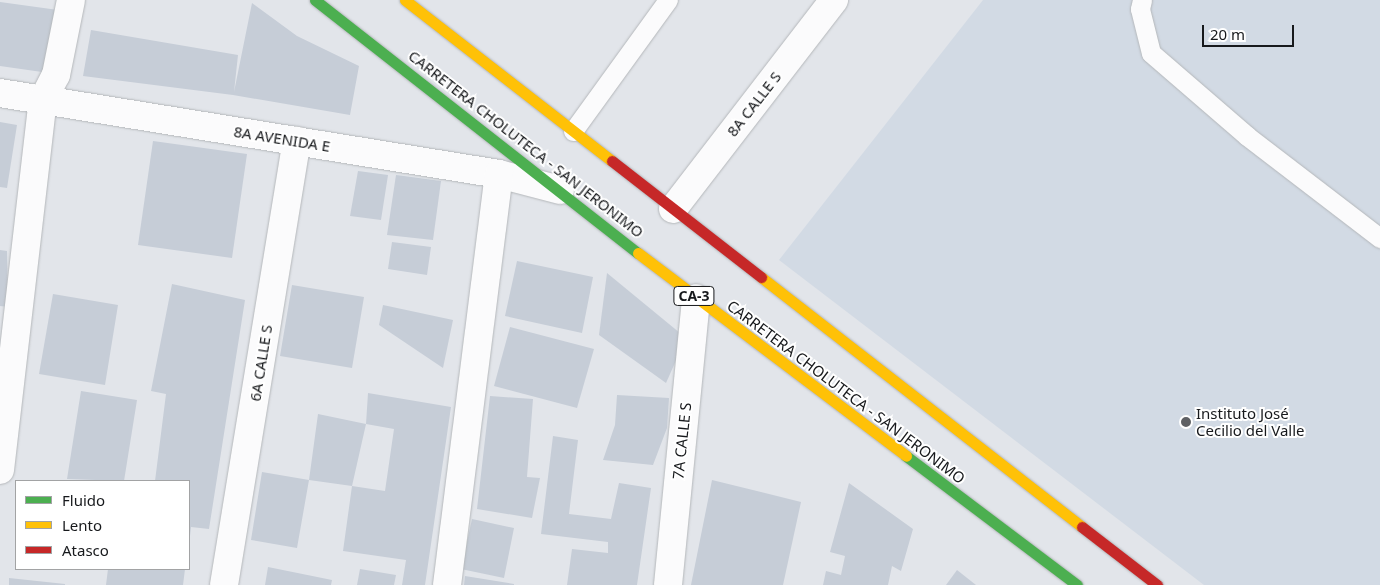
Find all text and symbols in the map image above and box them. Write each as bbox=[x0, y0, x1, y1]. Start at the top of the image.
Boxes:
scale bar bbox=[1205, 15, 1298, 47]
text: 20 m bbox=[1210, 24, 1245, 44]
street label: CARRETERA CHOLUTECA - SAN JERONIMO bbox=[405, 47, 647, 241]
street label: 8A CALLE S bbox=[723, 68, 785, 140]
street label: 8A AVENIDA E bbox=[233, 122, 331, 156]
road number: CA-3 bbox=[673, 284, 715, 308]
street label: CARRETERA CHOLUTECA - SAN JERONIMO bbox=[723, 297, 969, 487]
street label: 6A CALLE S bbox=[246, 323, 276, 403]
street label: 7A CALLE S bbox=[669, 402, 695, 480]
place label: Instituto José Cecilio del Valle bbox=[1196, 404, 1304, 439]
marker: Instituto José Cecilio del Valle bbox=[1180, 416, 1192, 428]
legend bbox=[15, 480, 190, 570]
text: Fluido bbox=[62, 490, 105, 510]
text: Lento bbox=[62, 515, 102, 535]
text: Atasco bbox=[62, 540, 109, 560]

